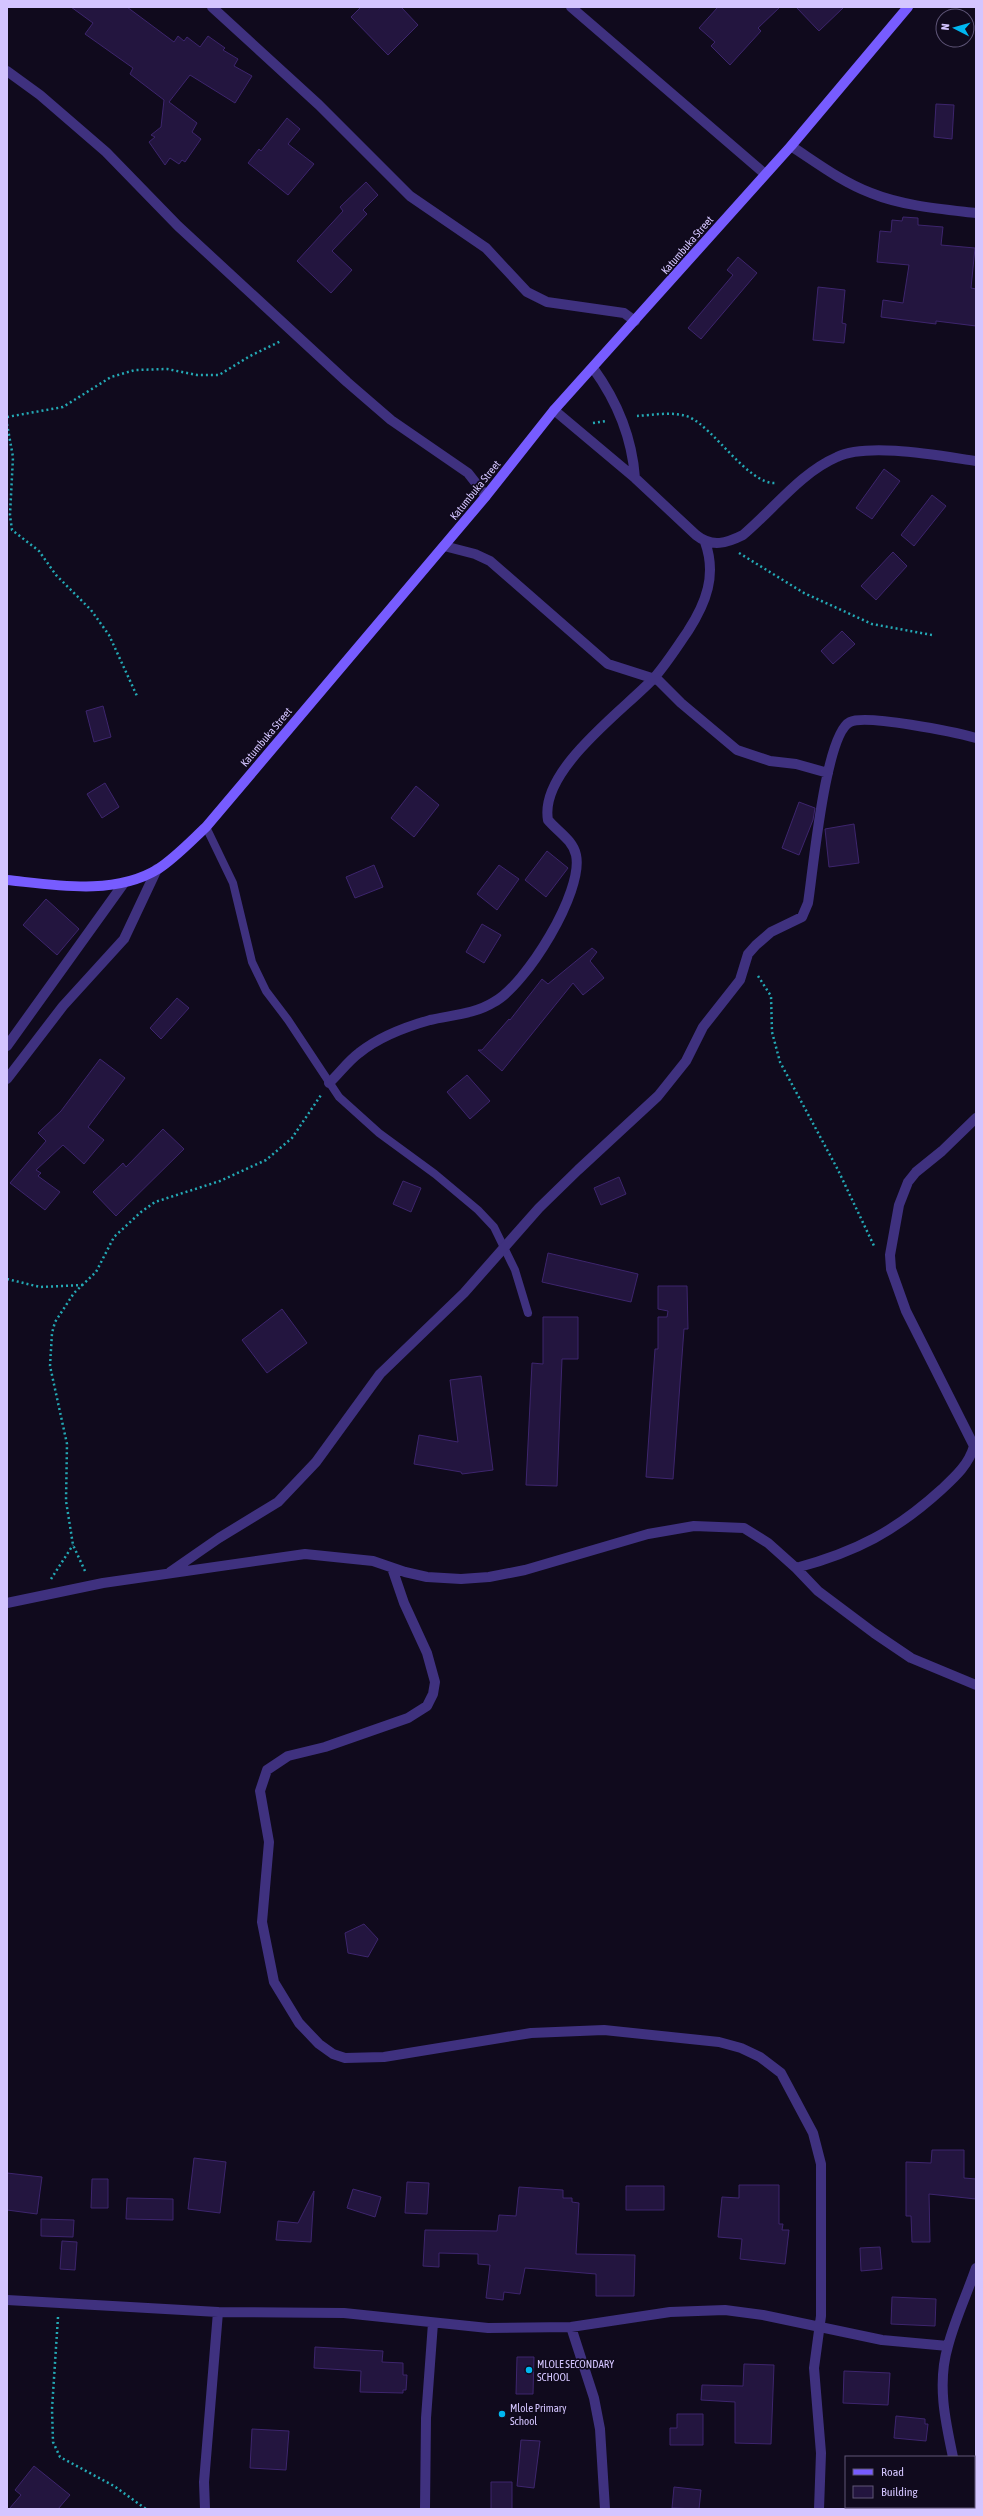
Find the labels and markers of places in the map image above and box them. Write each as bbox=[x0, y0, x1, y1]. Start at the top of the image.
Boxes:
place label: MLOLE SECONDARY SCHOOL bbox=[537, 2358, 614, 2383]
marker: MLOLE SECONDARY SCHOOL bbox=[524, 2365, 534, 2375]
place label: Mlole Primary School bbox=[510, 2402, 567, 2427]
marker: Mlole Primary School bbox=[497, 2409, 507, 2419]

